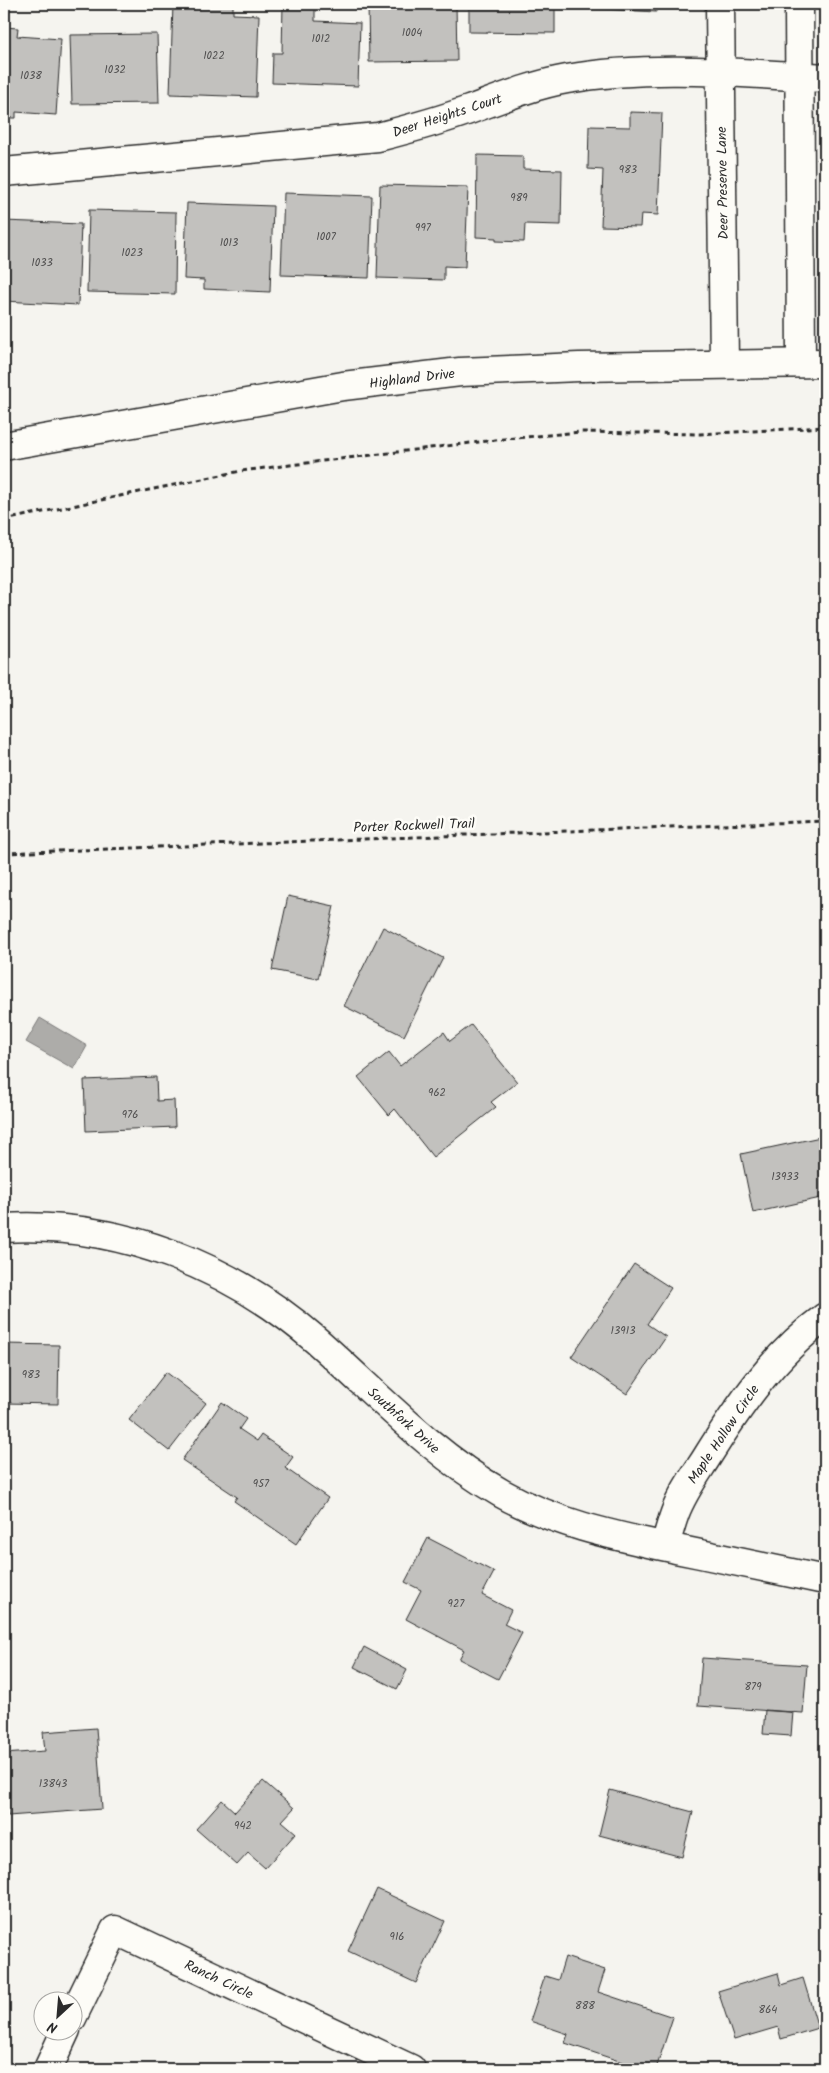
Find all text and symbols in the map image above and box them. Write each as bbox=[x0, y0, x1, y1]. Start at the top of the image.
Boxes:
house number: 1004 bbox=[402, 24, 422, 42]
house number: 1012 bbox=[312, 30, 330, 48]
house number: 1022 bbox=[203, 47, 225, 65]
house number: 1032 bbox=[104, 61, 126, 79]
house number: 1038 bbox=[20, 67, 42, 85]
street label: Deer Heights Court bbox=[390, 88, 505, 144]
street label: Deer Preserve Lane bbox=[711, 126, 735, 240]
house number: 983 bbox=[619, 161, 637, 179]
house number: 989 bbox=[510, 189, 528, 207]
house number: 997 bbox=[415, 219, 432, 237]
house number: 1007 bbox=[316, 228, 337, 246]
house number: 1013 bbox=[220, 234, 238, 252]
house number: 1023 bbox=[121, 244, 143, 262]
house number: 1033 bbox=[31, 254, 53, 272]
street label: Highland Drive bbox=[368, 363, 457, 395]
street label: Porter Rockwell Trail bbox=[353, 813, 476, 839]
house number: 962 bbox=[428, 1084, 446, 1102]
house number: 976 bbox=[122, 1106, 138, 1124]
house number: 13933 bbox=[771, 1168, 799, 1186]
house number: 13913 bbox=[611, 1322, 635, 1340]
house number: 983 bbox=[22, 1366, 40, 1384]
street label: Maple Hollow Circle bbox=[682, 1380, 766, 1489]
street label: Southfork Drive bbox=[362, 1382, 445, 1460]
house number: 957 bbox=[253, 1475, 270, 1493]
house number: 927 bbox=[448, 1595, 465, 1613]
house number: 879 bbox=[744, 1678, 762, 1696]
house number: 13843 bbox=[39, 1775, 67, 1793]
house number: 942 bbox=[234, 1817, 252, 1835]
house number: 916 bbox=[390, 1928, 404, 1946]
street label: Ranch Circle bbox=[180, 1954, 257, 2006]
north arrow bbox=[32, 1990, 82, 2040]
house number: 888 bbox=[575, 1997, 595, 2015]
house number: 864 bbox=[759, 2001, 777, 2019]
text: N bbox=[44, 2015, 62, 2039]

